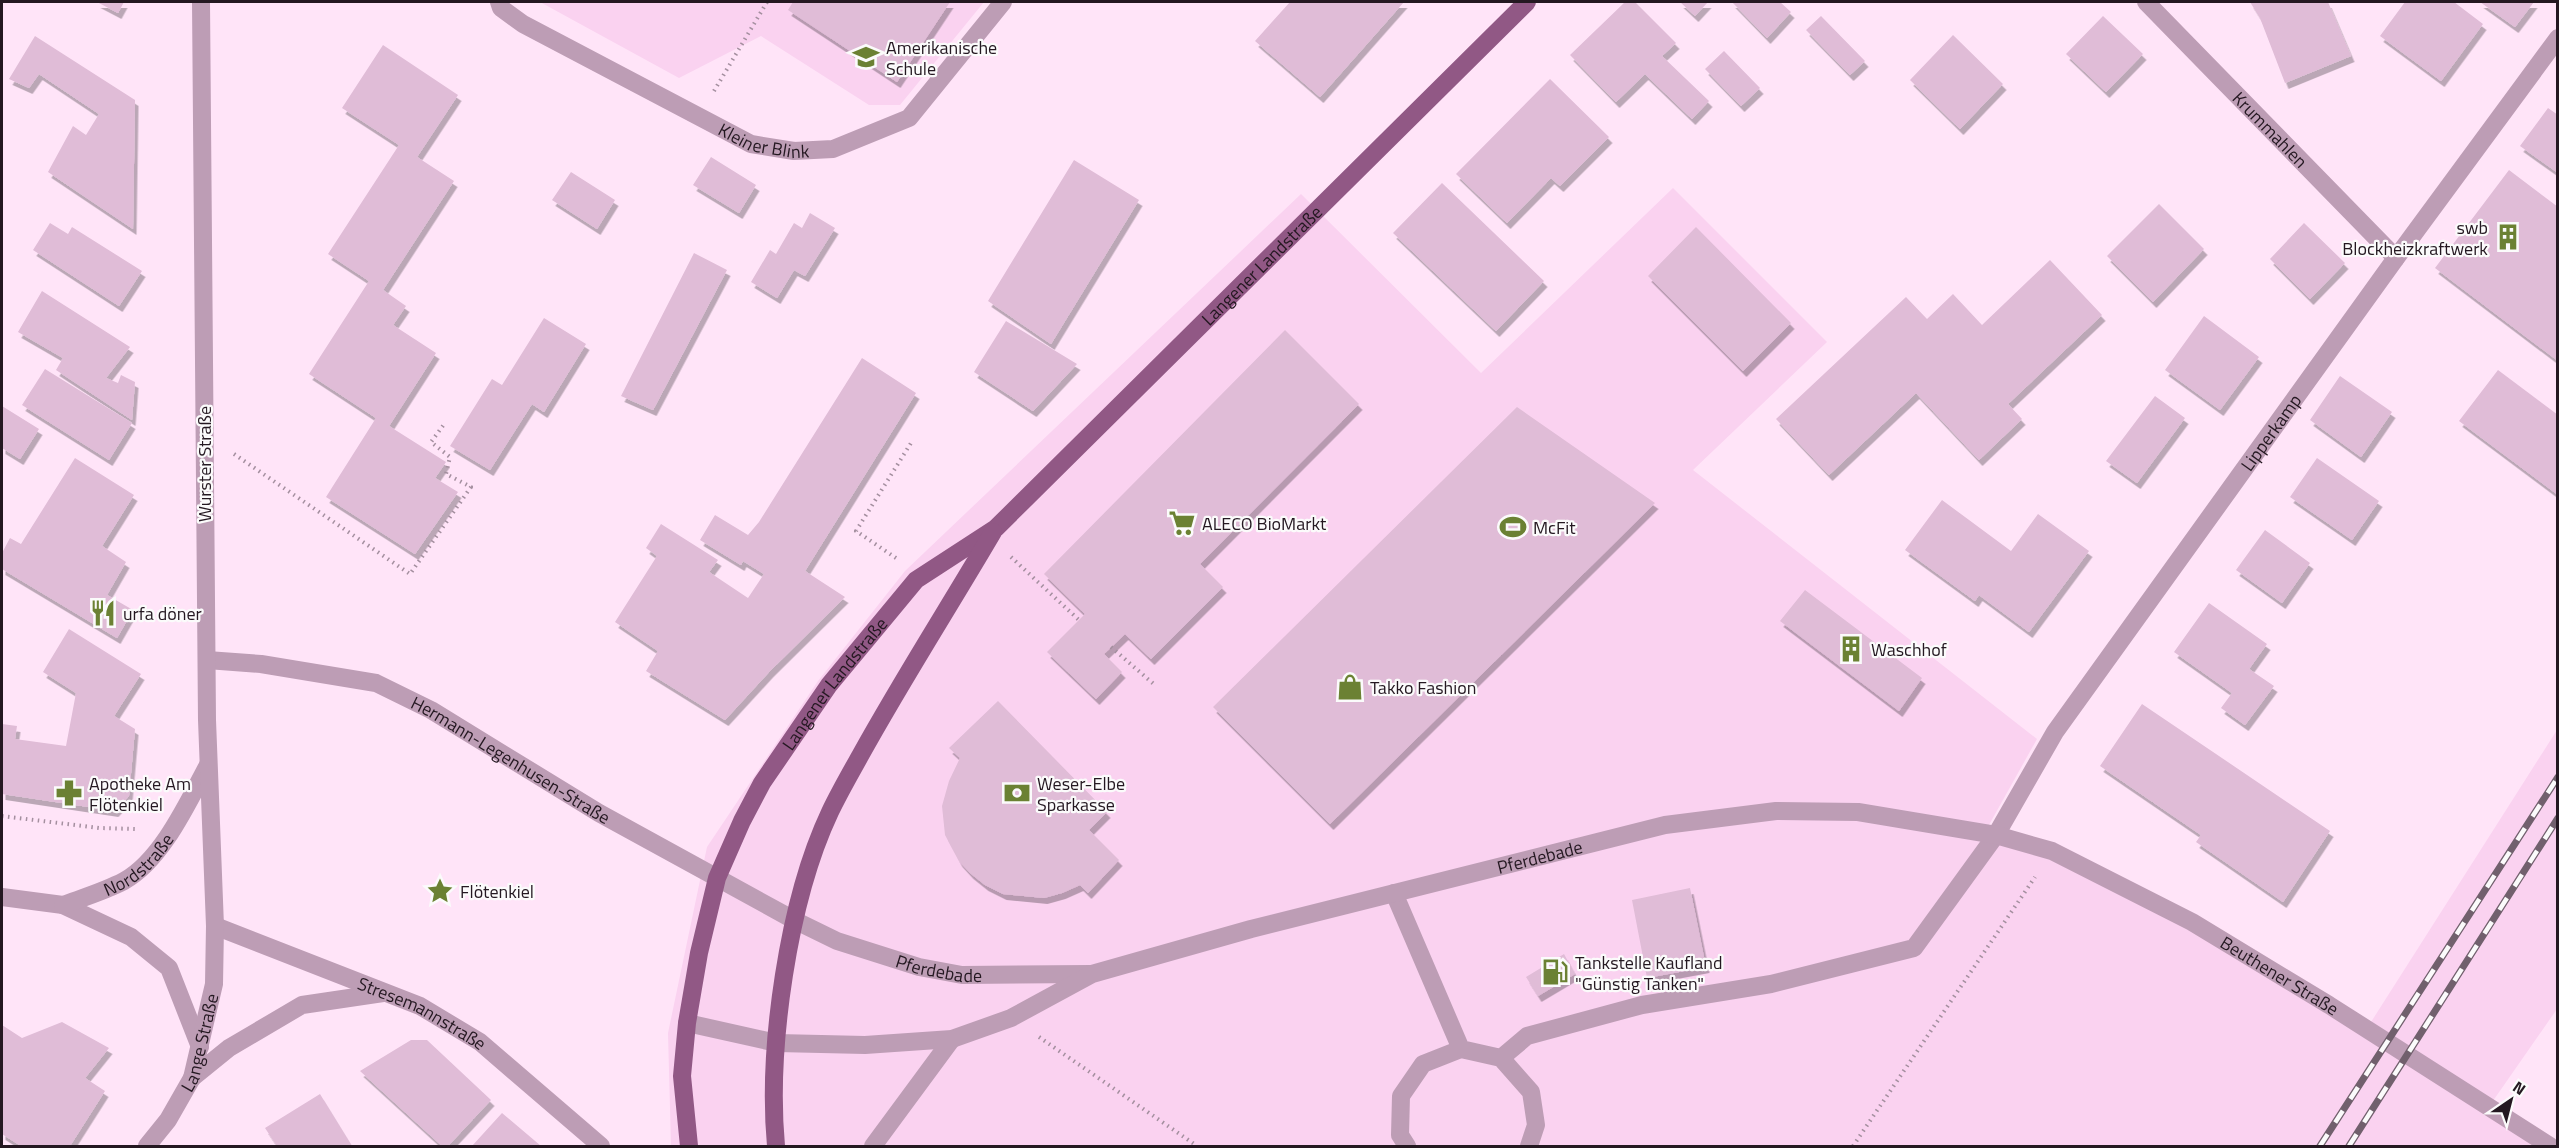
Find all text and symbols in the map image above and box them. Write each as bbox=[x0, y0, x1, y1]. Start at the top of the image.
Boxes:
place label: Amerikanische Schule bbox=[886, 34, 997, 82]
school or university icon: Amerikanische Schule bbox=[851, 42, 881, 72]
street label: Krummahlen bbox=[2227, 85, 2314, 174]
street label: Kleiner Blink bbox=[714, 116, 810, 165]
street label: Langener Landstraße bbox=[1195, 199, 1328, 331]
place label: swb Blockheizkraftwerk bbox=[2342, 214, 2488, 262]
building icon: swb Blockheizkraftwerk bbox=[2493, 222, 2523, 252]
street label: Lipperkamp bbox=[2234, 388, 2308, 476]
street label: Wurster Straße bbox=[191, 406, 218, 522]
supermarket icon: ALECO BioMarkt bbox=[1167, 508, 1197, 538]
place label: ALECO BioMarkt bbox=[1202, 510, 1327, 537]
sports icon: McFit bbox=[1498, 512, 1528, 542]
place label: McFit bbox=[1533, 514, 1576, 541]
restaurant icon: urfa döner bbox=[88, 598, 118, 628]
place label: urfa döner bbox=[123, 600, 202, 627]
street label: Langener Landstraße bbox=[775, 611, 894, 755]
building icon: Waschhof bbox=[1836, 634, 1866, 664]
place label: Waschhof bbox=[1871, 636, 1947, 663]
shop icon: Takko Fashion bbox=[1335, 672, 1365, 702]
place label: Takko Fashion bbox=[1370, 674, 1476, 701]
street label: Hermann-Legenhusen-Straße bbox=[407, 689, 615, 830]
place label: Apotheke Am Flötenkiel bbox=[89, 770, 191, 818]
place label: Weser-Elbe Sparkasse bbox=[1037, 770, 1125, 818]
pharmacy icon: Apotheke Am Flötenkiel bbox=[54, 778, 84, 808]
bank icon: Weser-Elbe Sparkasse bbox=[1002, 778, 1032, 808]
street label: Nordstraße bbox=[99, 828, 180, 903]
street label: Pferdebade bbox=[1494, 833, 1585, 880]
place icon: Flötenkiel bbox=[425, 876, 455, 906]
place label: Flötenkiel bbox=[460, 878, 534, 905]
street label: Beuthener Straße bbox=[2215, 929, 2344, 1022]
street label: Pferdebade bbox=[892, 947, 982, 989]
place label: Tankstelle Kaufland "Günstig Tanken" bbox=[1575, 949, 1722, 997]
fuel station icon: Tankstelle Kaufland "Günstig Tanken" bbox=[1540, 957, 1570, 987]
street label: Stresemannstraße bbox=[354, 970, 493, 1056]
street label: Lange Straße bbox=[173, 991, 225, 1097]
north arrow bbox=[2481, 1070, 2541, 1130]
text: N bbox=[2508, 1075, 2531, 1101]

